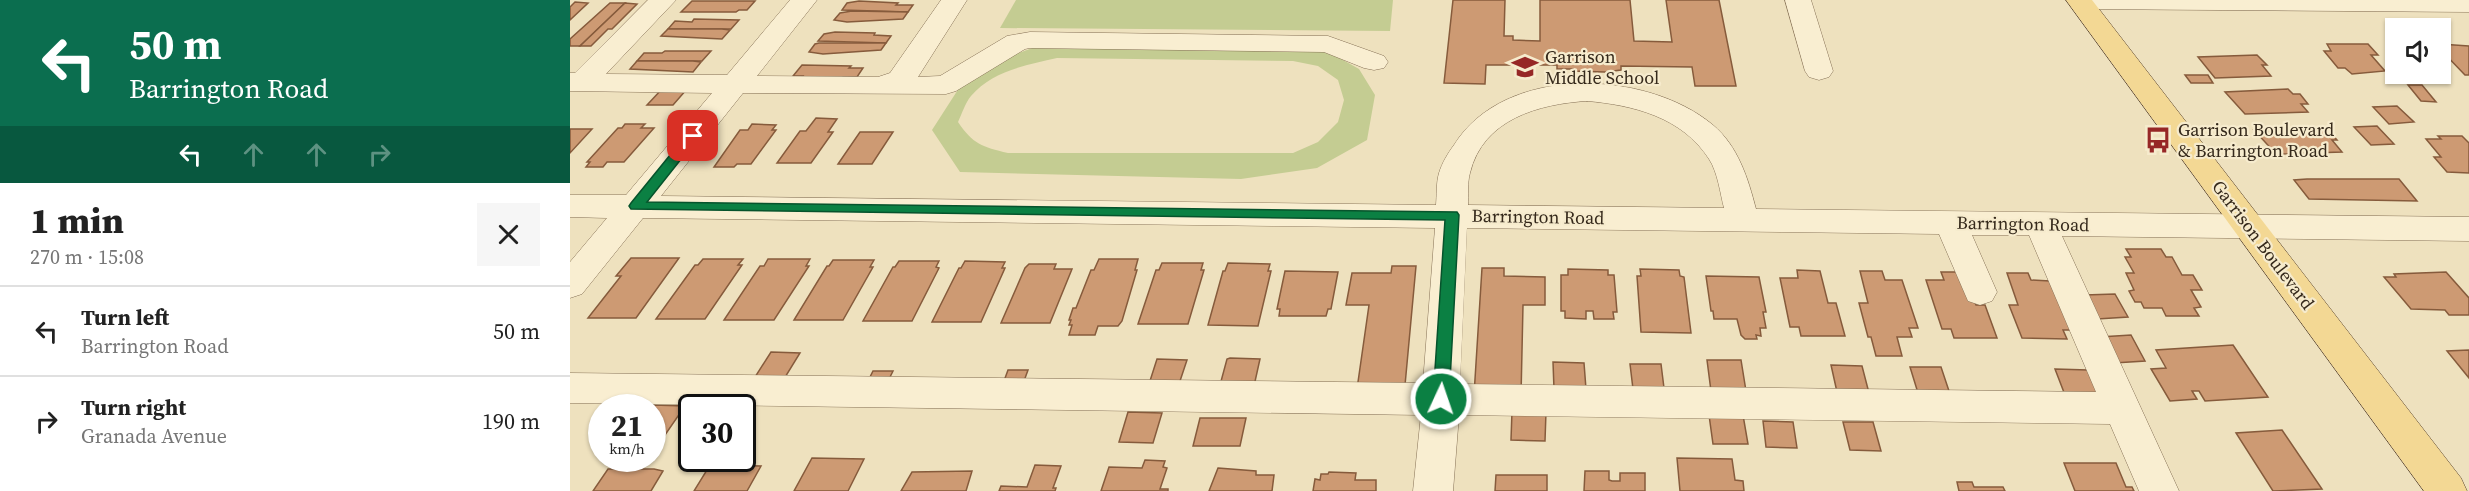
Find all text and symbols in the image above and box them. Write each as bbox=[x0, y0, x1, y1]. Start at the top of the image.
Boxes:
text: 50 m bbox=[129, 15, 222, 73]
map controls bbox=[2385, 18, 2451, 84]
button: sound bbox=[2385, 18, 2451, 84]
icon: left bbox=[30, 24, 108, 102]
place label: Garrison Middle School bbox=[1545, 44, 1659, 90]
school or university icon: Garrison Middle School bbox=[1510, 52, 1540, 82]
text: Barrington Road bbox=[129, 70, 328, 107]
pin bbox=[667, 110, 718, 161]
place label: Garrison Boulevard & Barrington Road bbox=[2178, 117, 2334, 163]
icon: arrive bbox=[676, 119, 709, 152]
bus stop icon: Garrison Boulevard & Barrington Road bbox=[2143, 125, 2173, 155]
icon: left bbox=[174, 138, 207, 171]
icon: ahead bbox=[237, 138, 270, 171]
icon: ahead bbox=[300, 138, 333, 171]
icon: right bbox=[363, 138, 396, 171]
street label: Garrison Boulevard bbox=[2206, 175, 2320, 315]
text: 1 min bbox=[30, 196, 124, 245]
button: close bbox=[477, 203, 540, 266]
street label: Barrington Road bbox=[1471, 203, 1605, 230]
street label: Barrington Road bbox=[1956, 210, 2090, 237]
text: 270 m · 15:08 bbox=[30, 243, 144, 271]
text: Turn left bbox=[81, 302, 169, 332]
icon: left bbox=[30, 315, 63, 348]
text: 50 m bbox=[493, 316, 540, 346]
text: Barrington Road bbox=[81, 332, 229, 360]
position arrow bbox=[1409, 367, 1473, 431]
text: Turn right bbox=[81, 392, 186, 422]
speed limit sign: 30 bbox=[678, 394, 756, 472]
icon: right bbox=[30, 405, 63, 438]
text: 21 bbox=[611, 405, 643, 446]
text: 190 m bbox=[482, 406, 540, 436]
text: Granada Avenue bbox=[81, 422, 227, 450]
text: km/h bbox=[609, 438, 645, 459]

